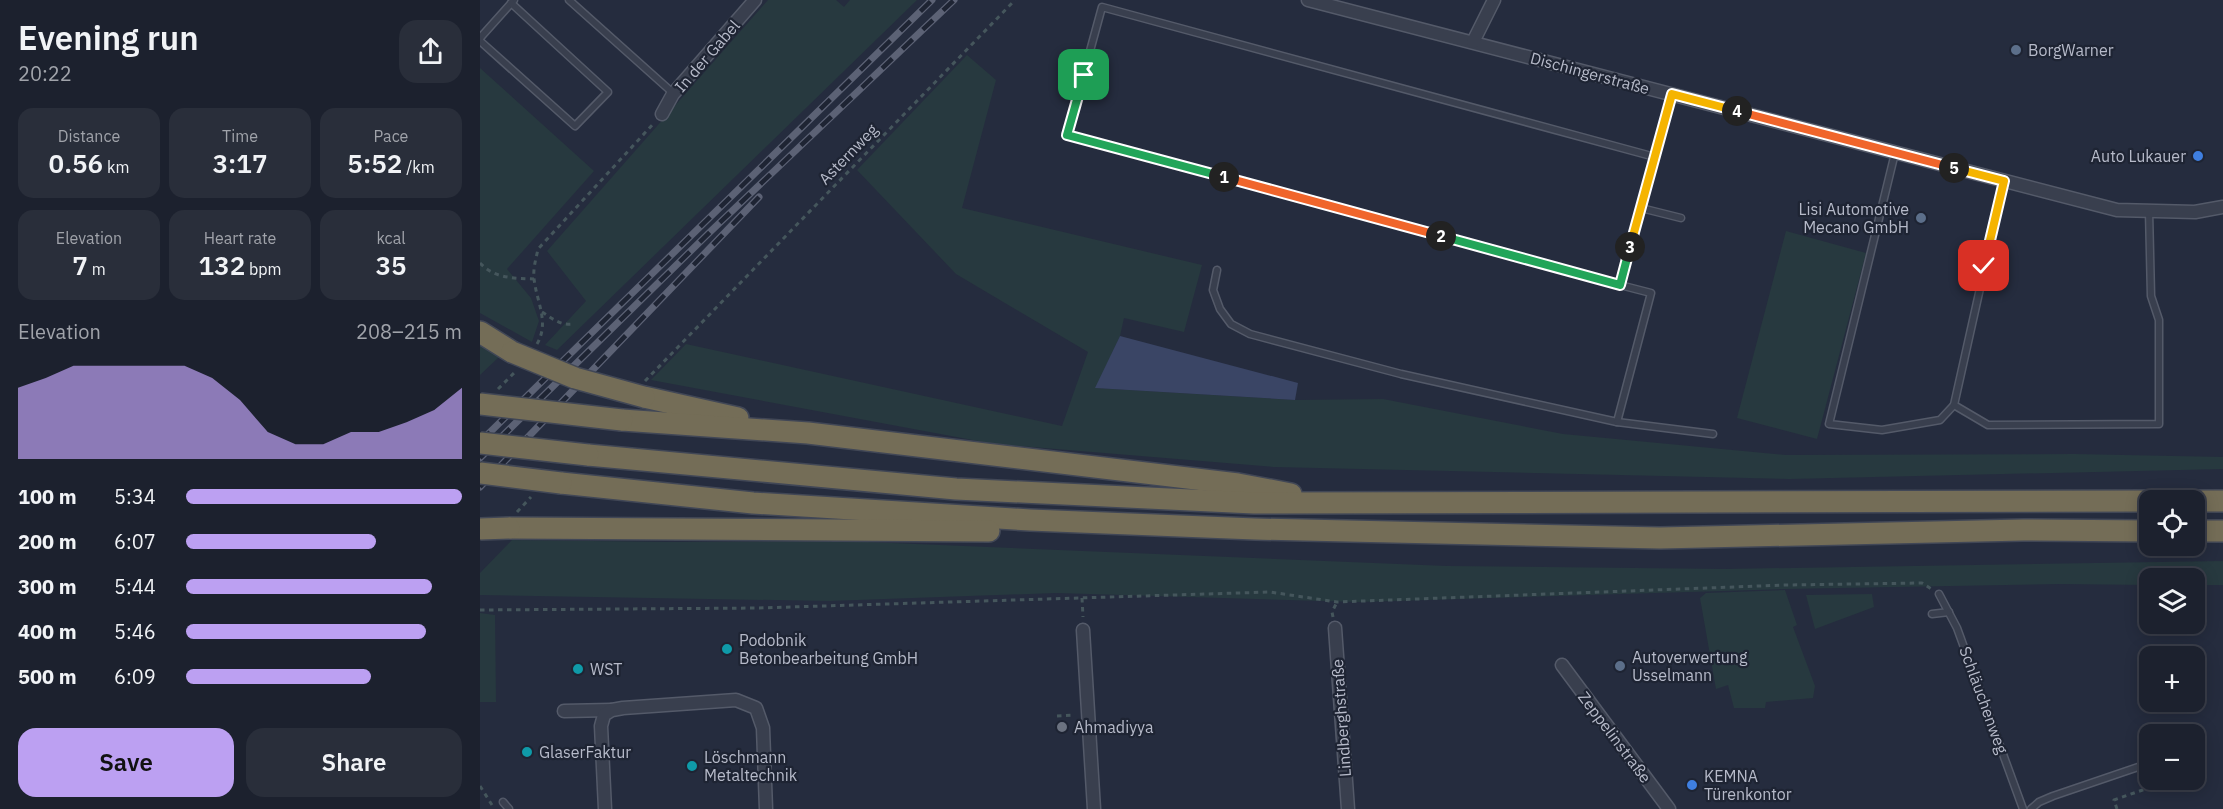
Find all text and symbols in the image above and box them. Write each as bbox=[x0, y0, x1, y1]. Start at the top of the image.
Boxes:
text: Evening run bbox=[18, 16, 199, 59]
street label: In der Gabel bbox=[670, 16, 744, 96]
button: share bbox=[399, 20, 462, 83]
place label: BorgWarner bbox=[2028, 40, 2114, 60]
marker: BorgWarner bbox=[2009, 43, 2023, 57]
street label: Dischingerstraße bbox=[1528, 47, 1652, 99]
pin bbox=[1058, 49, 1109, 100]
icon: arrive bbox=[1067, 58, 1100, 91]
text: 20:22 bbox=[18, 60, 72, 87]
pin: 4 bbox=[1722, 96, 1752, 126]
text: 4 bbox=[1732, 101, 1742, 121]
street label: Asternweg bbox=[814, 119, 882, 188]
text: Distance bbox=[58, 126, 120, 146]
text: Time bbox=[222, 126, 258, 146]
text: Pace bbox=[374, 126, 408, 146]
text: 0.56 bbox=[49, 146, 103, 180]
text: 3:17 bbox=[212, 146, 268, 180]
text: 5:52 bbox=[347, 146, 402, 180]
place label: Auto Lukauer bbox=[2091, 146, 2186, 166]
marker: Auto Lukauer bbox=[2191, 149, 2205, 163]
pin: 5 bbox=[1939, 153, 1969, 183]
text: km bbox=[103, 157, 129, 177]
text: /km bbox=[402, 157, 435, 177]
text: 5 bbox=[1949, 158, 1959, 178]
pin: 1 bbox=[1209, 162, 1239, 192]
text: 1 bbox=[1219, 167, 1229, 187]
place label: Lisi Automotive Mecano GmbH bbox=[1798, 199, 1909, 237]
marker: Lisi Automotive Mecano GmbH bbox=[1914, 211, 1928, 225]
pin: 2 bbox=[1426, 221, 1456, 251]
text: 2 bbox=[1436, 226, 1446, 246]
text: Elevation bbox=[56, 228, 122, 248]
text: Heart rate bbox=[204, 228, 276, 248]
text: kcal bbox=[376, 228, 406, 248]
pin: 3 bbox=[1615, 232, 1645, 262]
text: 3 bbox=[1625, 237, 1635, 257]
pin bbox=[1958, 240, 2009, 291]
text: 7 bbox=[72, 248, 88, 282]
text: 132 bbox=[198, 248, 245, 282]
text: 35 bbox=[375, 248, 407, 282]
icon: check bbox=[1967, 249, 2000, 282]
text: m bbox=[88, 259, 106, 279]
text: bpm bbox=[245, 259, 282, 279]
text: Elevation bbox=[18, 318, 101, 345]
text: 208–215 m bbox=[356, 318, 462, 345]
text: 100 m bbox=[18, 483, 77, 510]
text: 5:34 bbox=[114, 483, 156, 510]
map controls bbox=[2139, 490, 2205, 790]
button: locate bbox=[2139, 490, 2205, 556]
text: 200 m bbox=[18, 528, 77, 555]
text: 6:07 bbox=[114, 528, 156, 555]
button: layers bbox=[2139, 568, 2205, 634]
text: 300 m bbox=[18, 573, 77, 600]
text: 5:44 bbox=[114, 573, 156, 600]
text: 400 m bbox=[18, 618, 77, 645]
text: 5:46 bbox=[114, 618, 156, 645]
place label: Podobnik Betonbearbeitung GmbH bbox=[739, 630, 918, 668]
marker: Podobnik Betonbearbeitung GmbH bbox=[720, 642, 734, 656]
street label: Schläuchenweg bbox=[1955, 644, 2013, 757]
button: + bbox=[2139, 646, 2205, 712]
place label: Autoverwertung Usselmann bbox=[1632, 647, 1748, 685]
street label: Lindberghstraße bbox=[1327, 658, 1355, 778]
place label: WST bbox=[590, 659, 623, 679]
marker: Autoverwertung Usselmann bbox=[1613, 659, 1627, 673]
marker: WST bbox=[571, 662, 585, 676]
text: 500 m bbox=[18, 663, 77, 690]
text: 6:09 bbox=[114, 663, 156, 690]
street label: Zeppelinstraße bbox=[1574, 687, 1656, 787]
place label: Ahmadiyya bbox=[1074, 717, 1154, 737]
marker: Ahmadiyya bbox=[1055, 720, 1069, 734]
button: − bbox=[2139, 724, 2205, 790]
button: Save bbox=[18, 728, 234, 797]
button: Share bbox=[246, 728, 462, 797]
place label: GlaserFaktur bbox=[539, 742, 631, 762]
marker: GlaserFaktur bbox=[520, 745, 534, 759]
place label: Löschmann Metaltechnik bbox=[704, 747, 798, 785]
marker: Löschmann Metaltechnik bbox=[685, 759, 699, 773]
place label: KEMNA Türenkontor bbox=[1704, 766, 1792, 804]
marker: KEMNA Türenkontor bbox=[1685, 778, 1699, 792]

